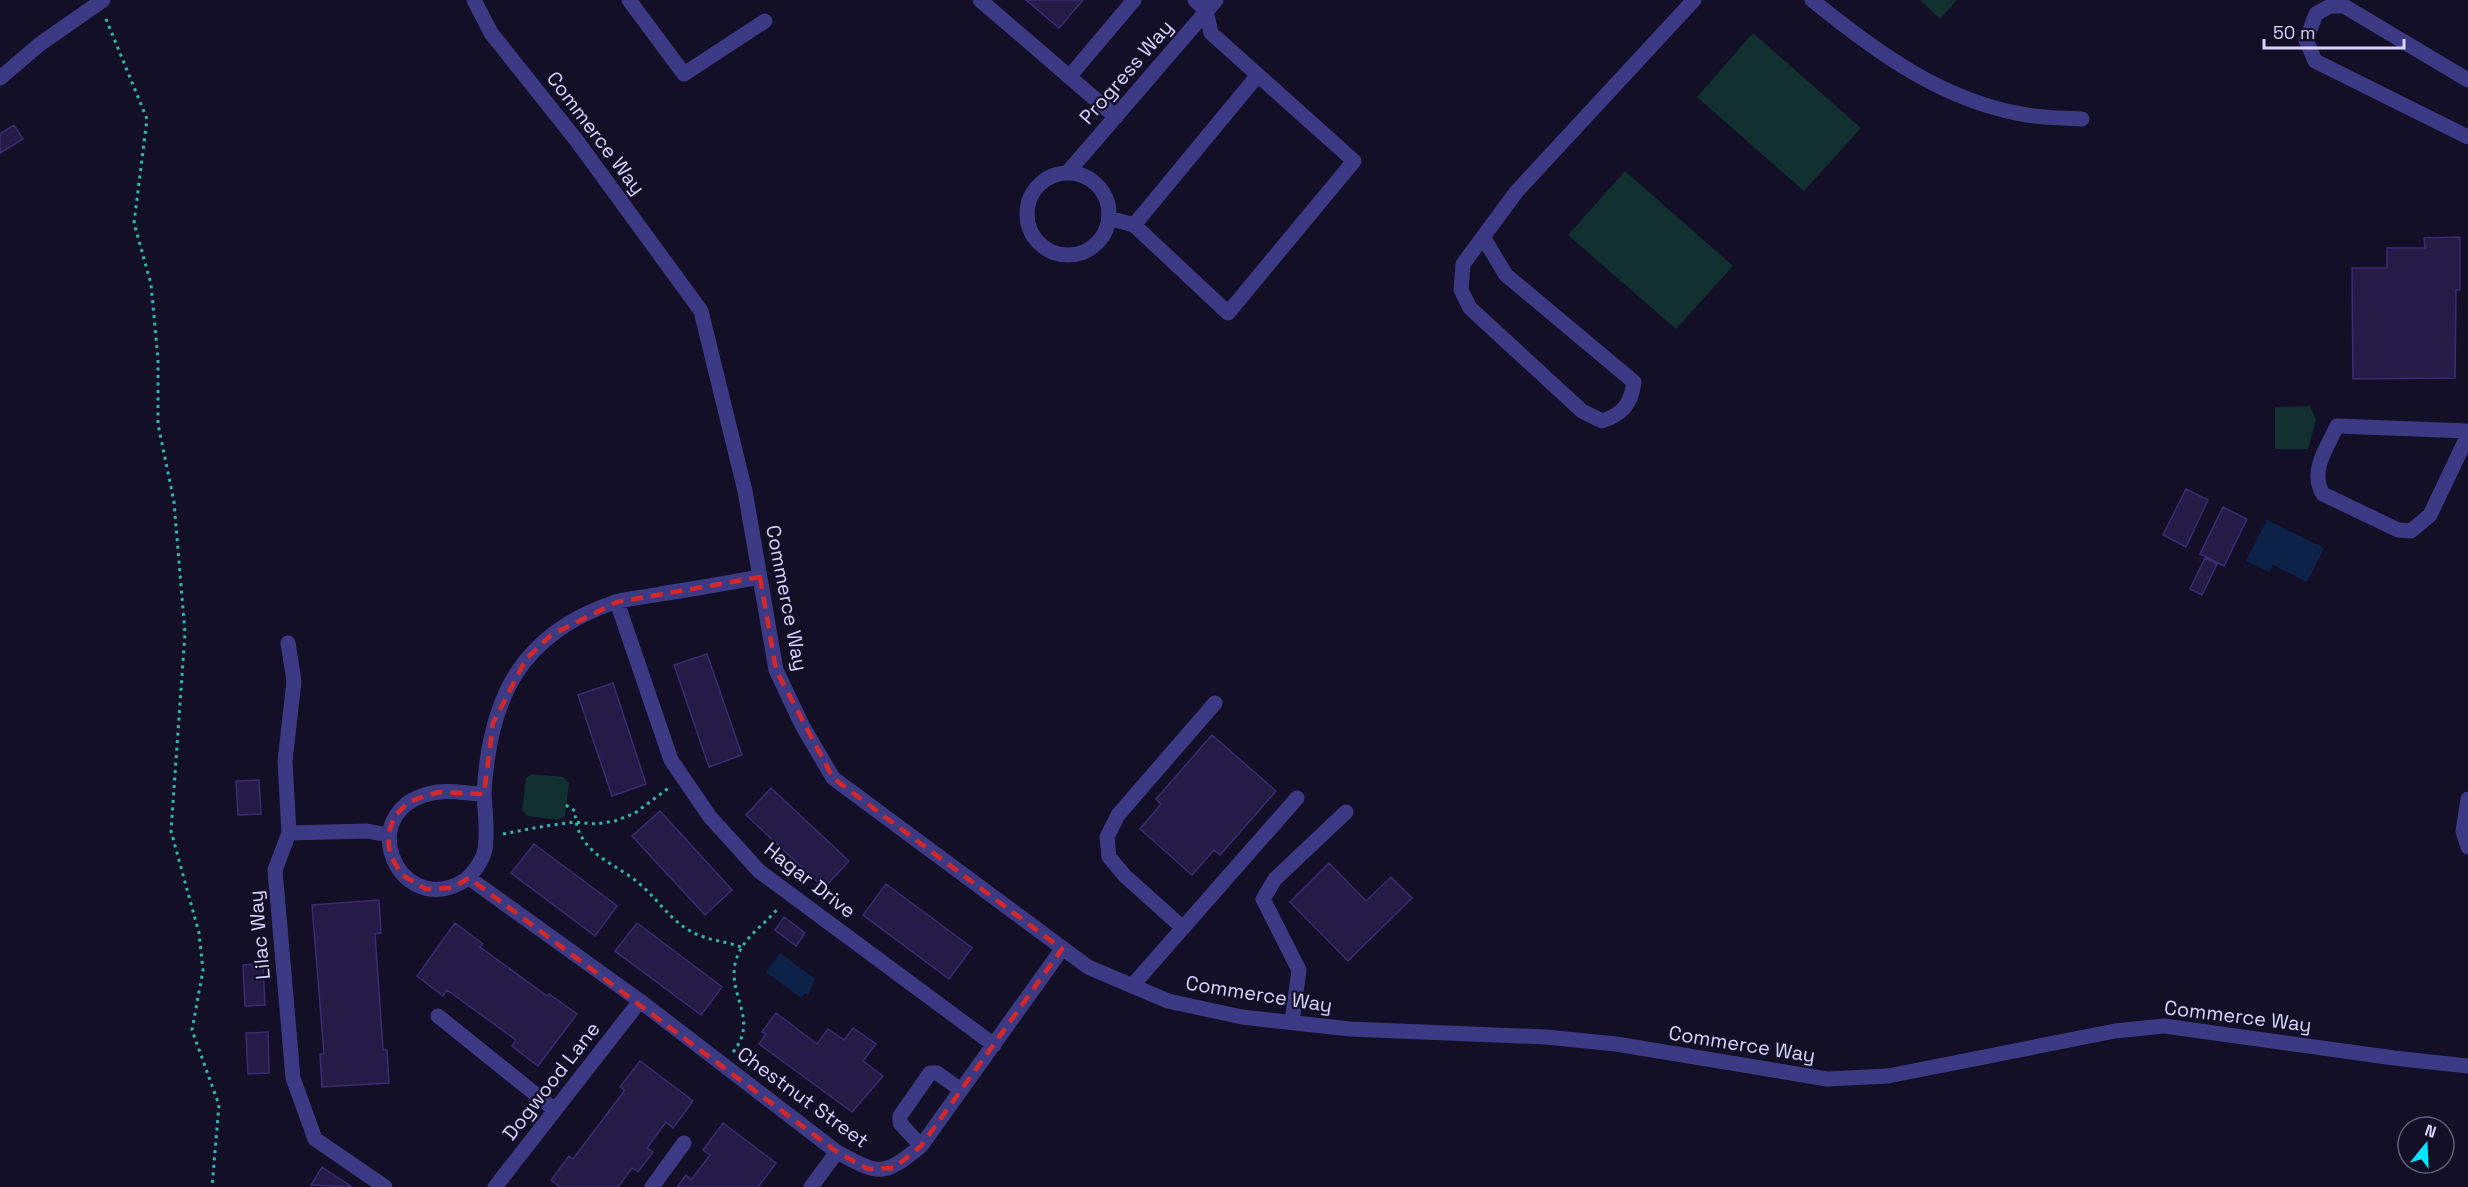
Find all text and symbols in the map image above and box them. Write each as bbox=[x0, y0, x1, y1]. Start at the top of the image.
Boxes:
scale bar bbox=[2264, 12, 2404, 50]
street label: Progress Way bbox=[1073, 14, 1179, 130]
text: 50 m bbox=[2273, 21, 2315, 44]
street label: Commerce Way bbox=[541, 66, 651, 200]
street label: Commerce Way bbox=[760, 523, 814, 673]
street label: Hagar Drive bbox=[759, 836, 861, 924]
street label: Lilac Way bbox=[242, 889, 276, 981]
street label: Commerce Way bbox=[1184, 970, 1334, 1018]
street label: Commerce Way bbox=[2163, 994, 2313, 1038]
street label: Dogwood Lane bbox=[497, 1016, 605, 1146]
street label: Commerce Way bbox=[1667, 1020, 1817, 1068]
street label: Chestnut Street bbox=[732, 1041, 874, 1153]
north arrow bbox=[2396, 1115, 2456, 1175]
text: N bbox=[2422, 1120, 2439, 1143]

